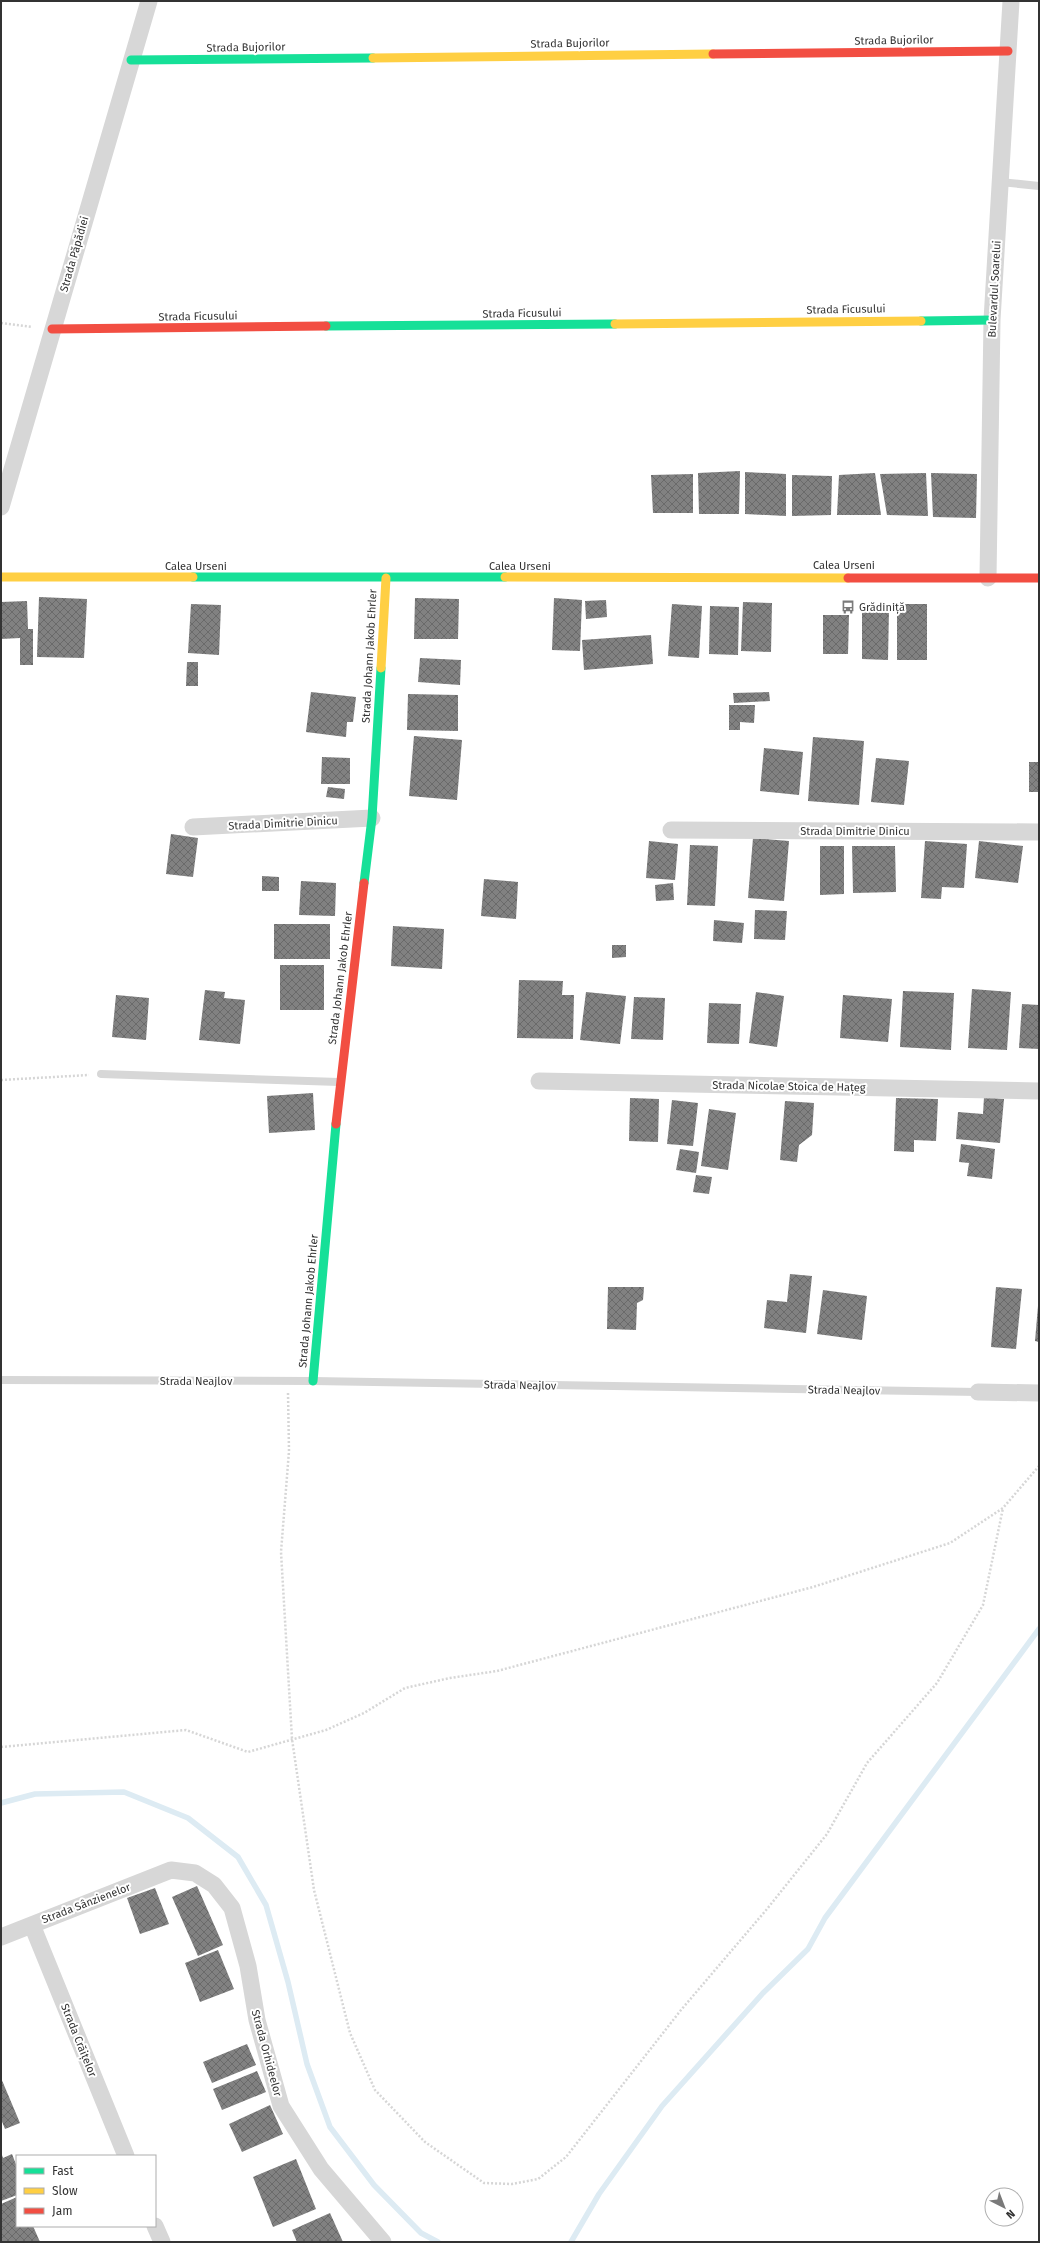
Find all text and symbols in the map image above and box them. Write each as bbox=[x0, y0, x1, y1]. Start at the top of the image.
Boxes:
street label: Strada Bujorilor bbox=[854, 33, 934, 48]
street label: Strada Bujorilor bbox=[530, 36, 610, 51]
street label: Strada Bujorilor bbox=[206, 40, 286, 55]
street label: Strada Păpădiei bbox=[57, 215, 92, 294]
street label: Bulevardul Soarelui bbox=[985, 240, 1004, 338]
street label: Strada Ficusului bbox=[806, 302, 886, 317]
street label: Strada Ficusului bbox=[482, 306, 562, 321]
street label: Strada Ficusului bbox=[158, 309, 238, 324]
street label: Calea Urseni bbox=[813, 559, 875, 572]
street label: Calea Urseni bbox=[165, 560, 227, 573]
street label: Calea Urseni bbox=[489, 560, 551, 573]
street label: Strada Johann Jakob Ehrler bbox=[360, 588, 380, 723]
bus stop icon: Grădiniță bbox=[840, 599, 856, 615]
place label: Grădiniță bbox=[859, 601, 905, 614]
street label: Strada Dimitrie Dinicu bbox=[228, 814, 338, 833]
street label: Strada Dimitrie Dinicu bbox=[800, 825, 910, 838]
street label: Strada Johann Jakob Ehrler bbox=[326, 910, 355, 1045]
street label: Strada Nicolae Stoica de Hațeg bbox=[712, 1079, 866, 1094]
street label: Strada Johann Jakob Ehrler bbox=[296, 1233, 321, 1368]
street label: Strada Neajlov bbox=[160, 1375, 233, 1388]
street label: Strada Neajlov bbox=[484, 1378, 557, 1393]
street label: Strada Neajlov bbox=[808, 1383, 881, 1398]
street label: Strada Sânzienelor bbox=[40, 1880, 133, 1926]
street label: Strada Crăițelor bbox=[58, 2002, 99, 2079]
street label: Strada Orhideelor bbox=[249, 2008, 285, 2099]
legend bbox=[16, 2155, 156, 2227]
text: Fast bbox=[52, 2164, 74, 2178]
text: Slow bbox=[52, 2184, 78, 2198]
north arrow bbox=[984, 2187, 1024, 2227]
text: Jam bbox=[52, 2204, 72, 2218]
text: N bbox=[1003, 2207, 1017, 2221]

